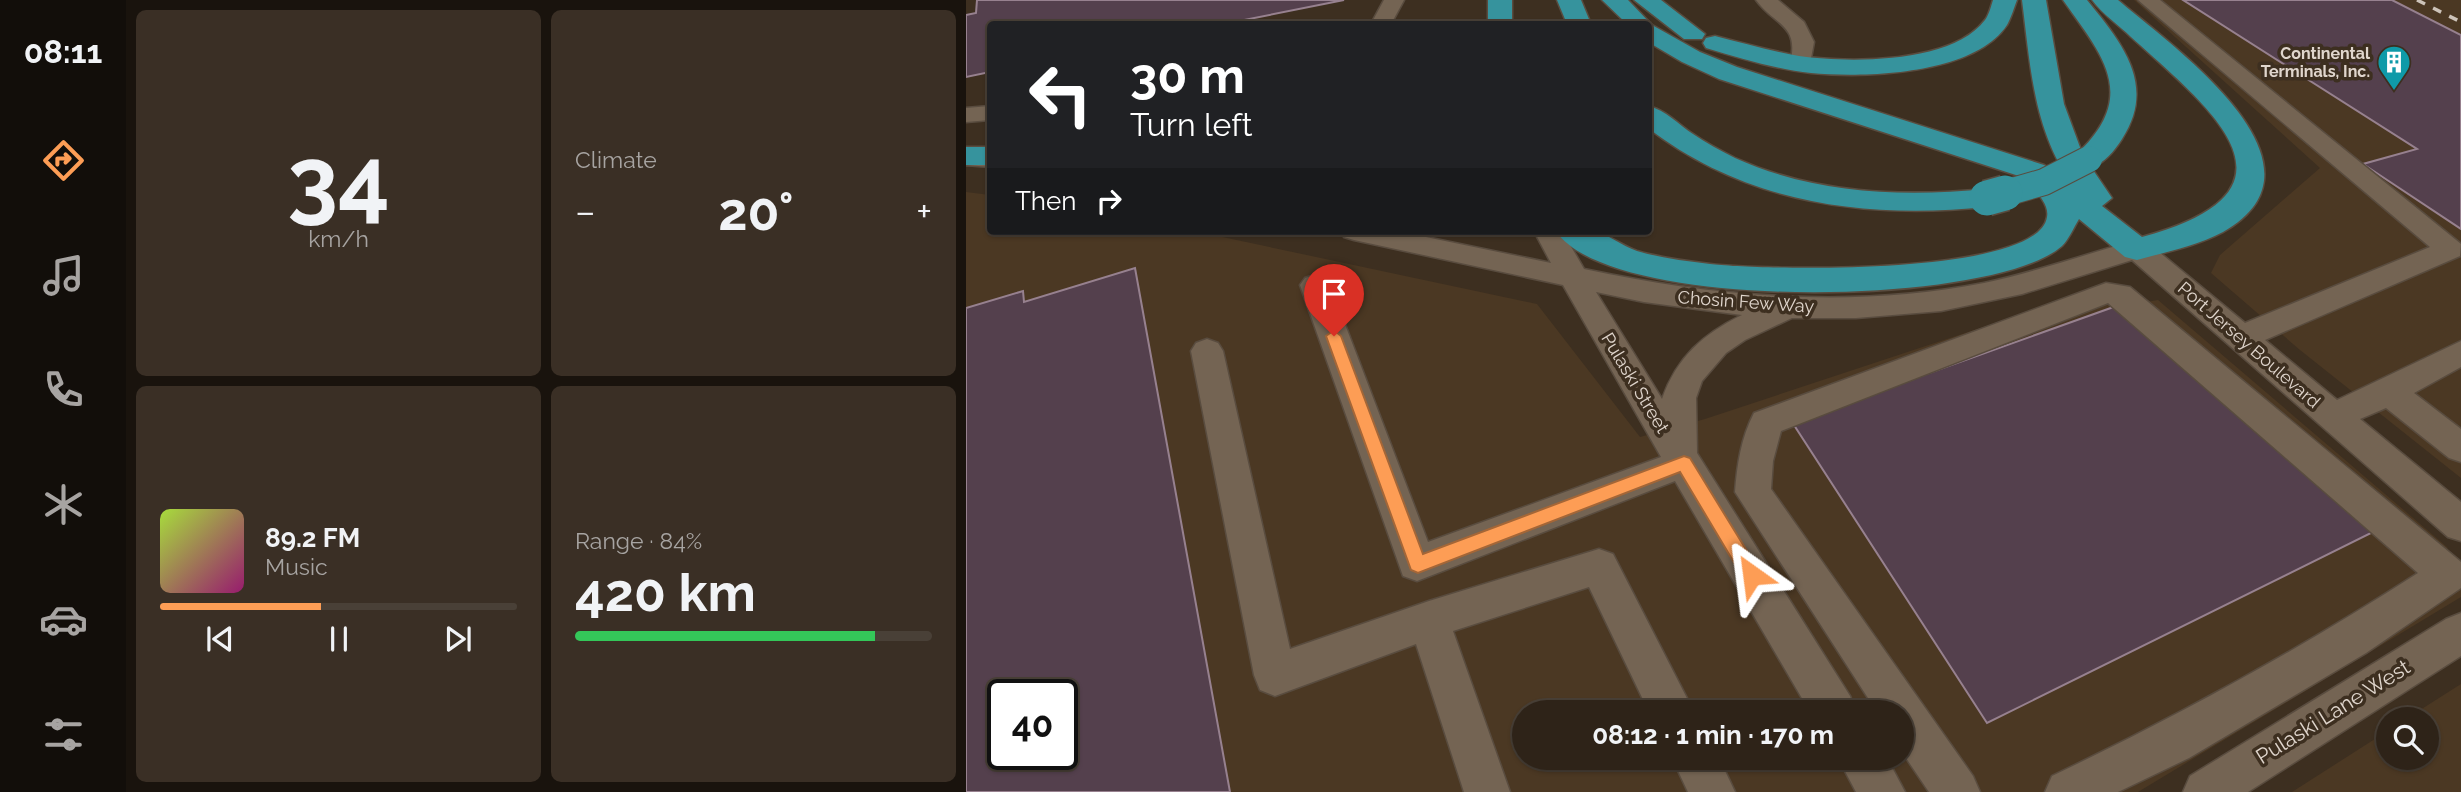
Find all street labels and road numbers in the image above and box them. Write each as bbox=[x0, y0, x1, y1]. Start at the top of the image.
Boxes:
street label: Port Jersey Boulevard bbox=[2174, 277, 2325, 412]
street label: Chosin Few Way bbox=[1677, 286, 1815, 317]
street label: Pulaski Street bbox=[1597, 329, 1674, 437]
street label: Pulaski Lane West bbox=[2251, 654, 2414, 769]

